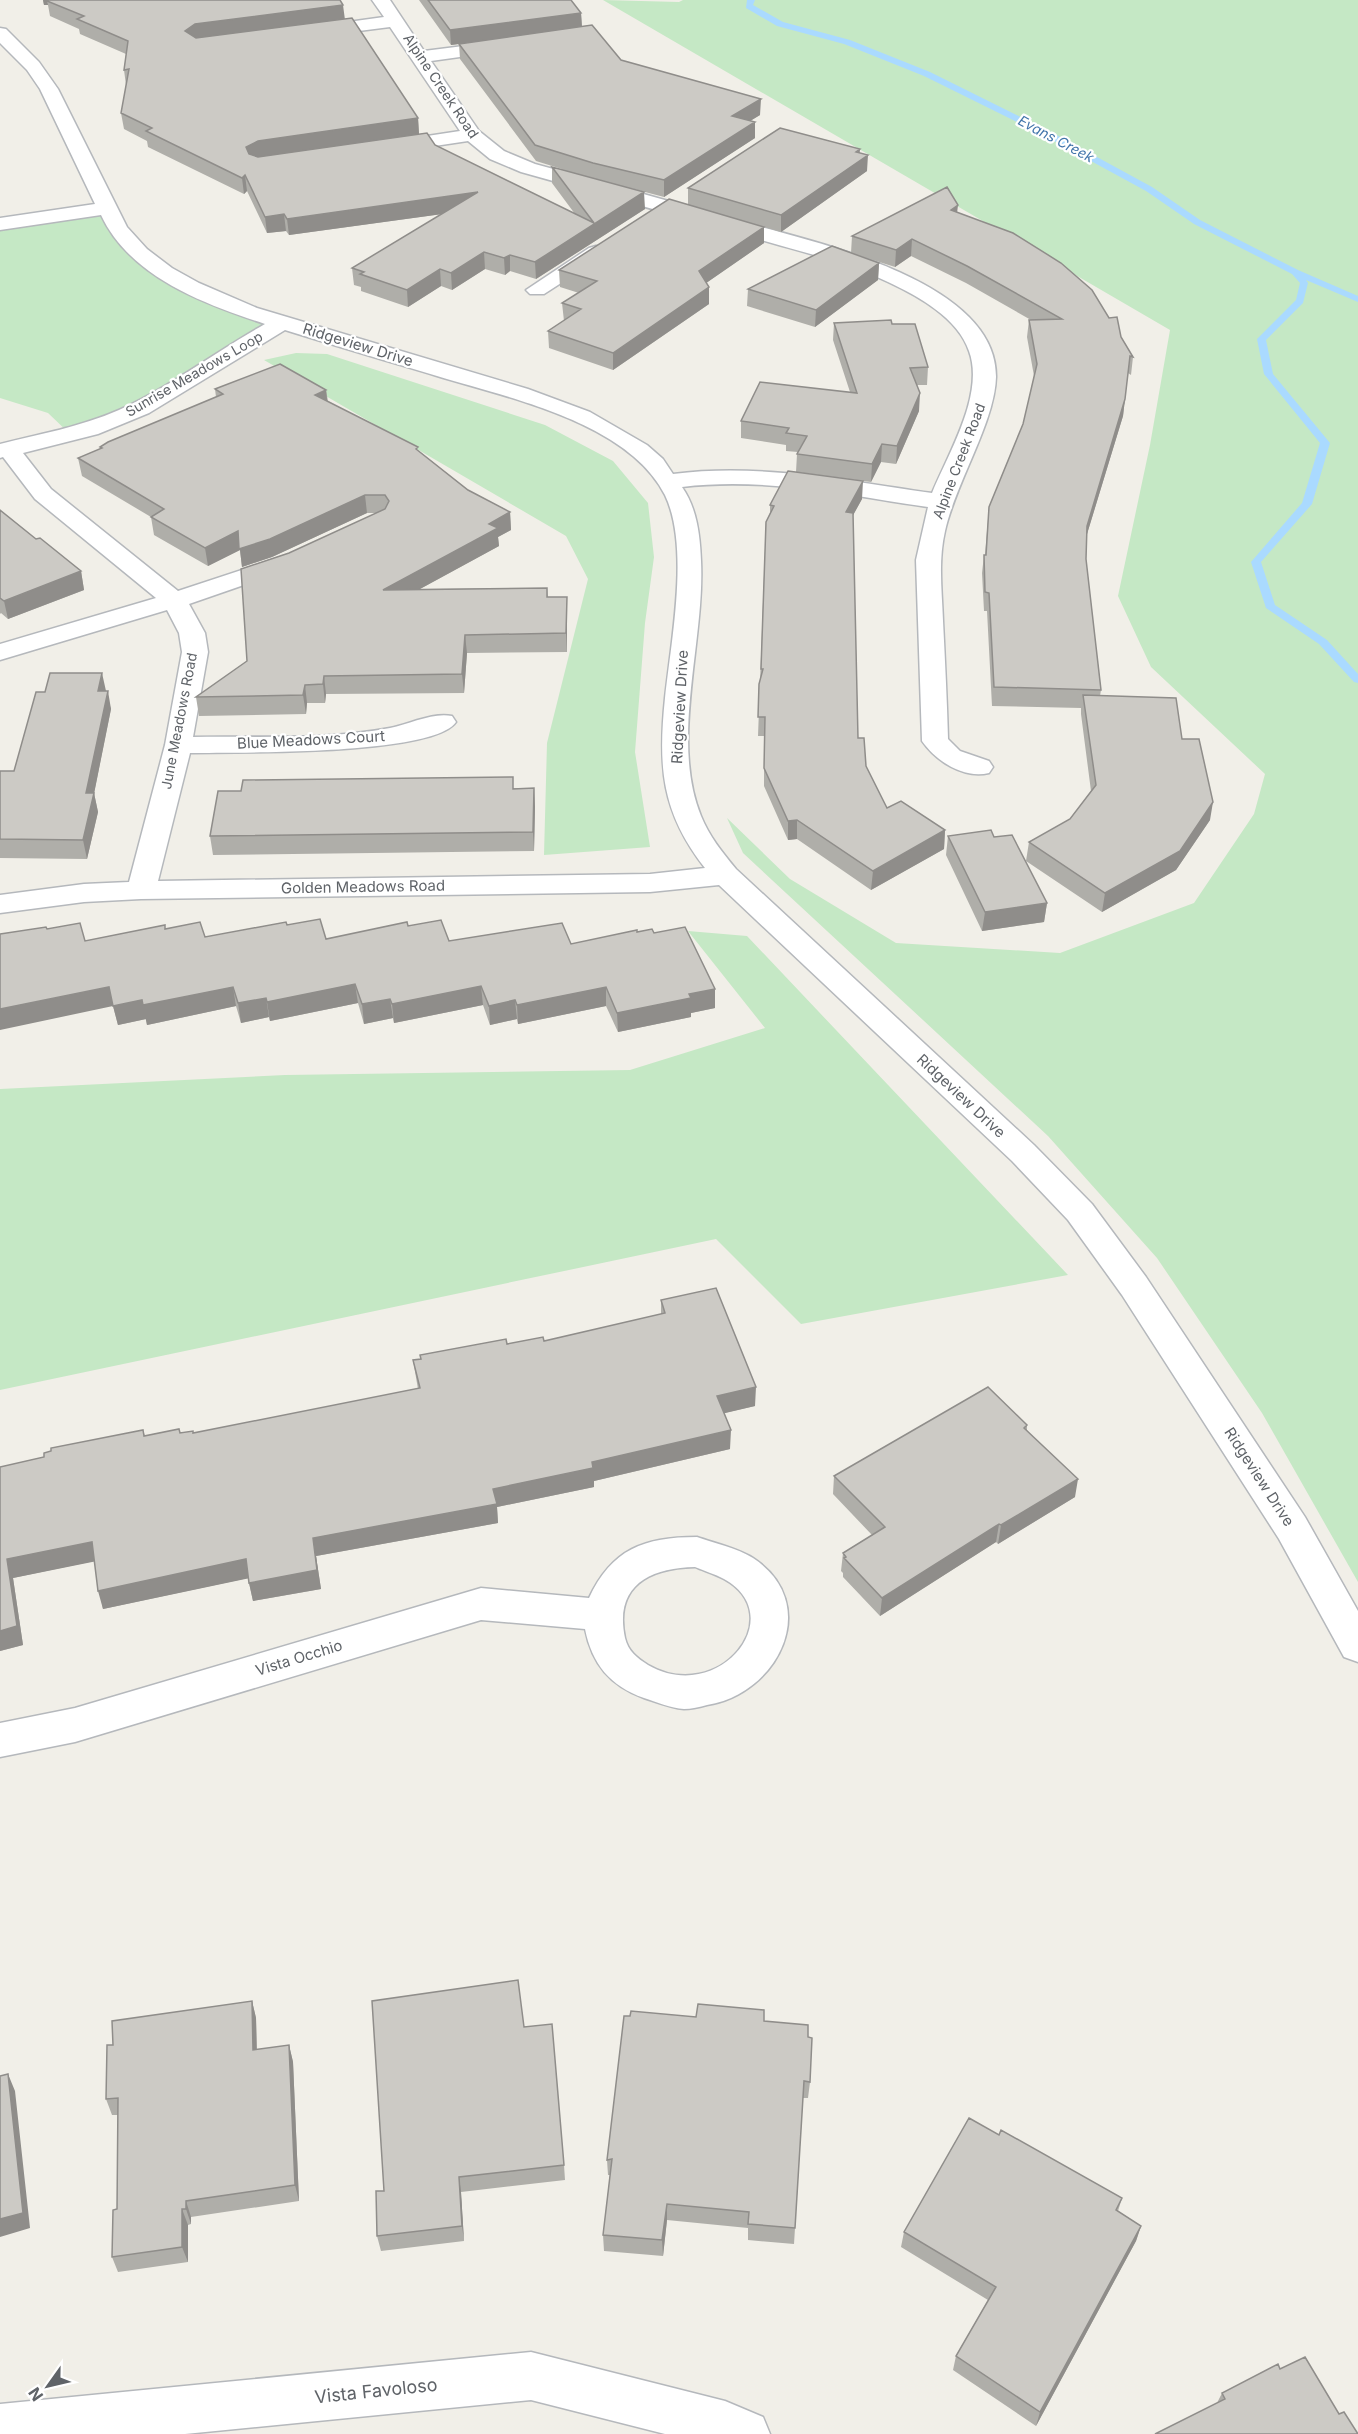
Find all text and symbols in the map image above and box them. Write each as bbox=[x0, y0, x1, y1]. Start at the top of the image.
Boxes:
street label: Alpine Creek Road bbox=[400, 30, 483, 141]
water label: Evans Creek bbox=[1015, 112, 1097, 166]
street label: Ridgeview Drive bbox=[301, 319, 416, 370]
street label: Sunrise Meadows Loop bbox=[122, 327, 265, 420]
street label: Alpine Creek Road bbox=[929, 401, 988, 521]
street label: Ridgeview Drive bbox=[667, 649, 692, 765]
street label: June Meadows Road bbox=[157, 651, 200, 791]
street label: Blue Meadows Court bbox=[237, 726, 385, 753]
street label: Golden Meadows Road bbox=[281, 876, 445, 897]
street label: Ridgeview Drive bbox=[913, 1050, 1010, 1142]
street label: Ridgeview Drive bbox=[1220, 1424, 1299, 1530]
street label: Vista Occhio bbox=[253, 1635, 344, 1680]
north arrow bbox=[18, 2356, 78, 2416]
street label: Vista Favoloso bbox=[313, 2374, 438, 2407]
text: N bbox=[24, 2384, 47, 2405]

